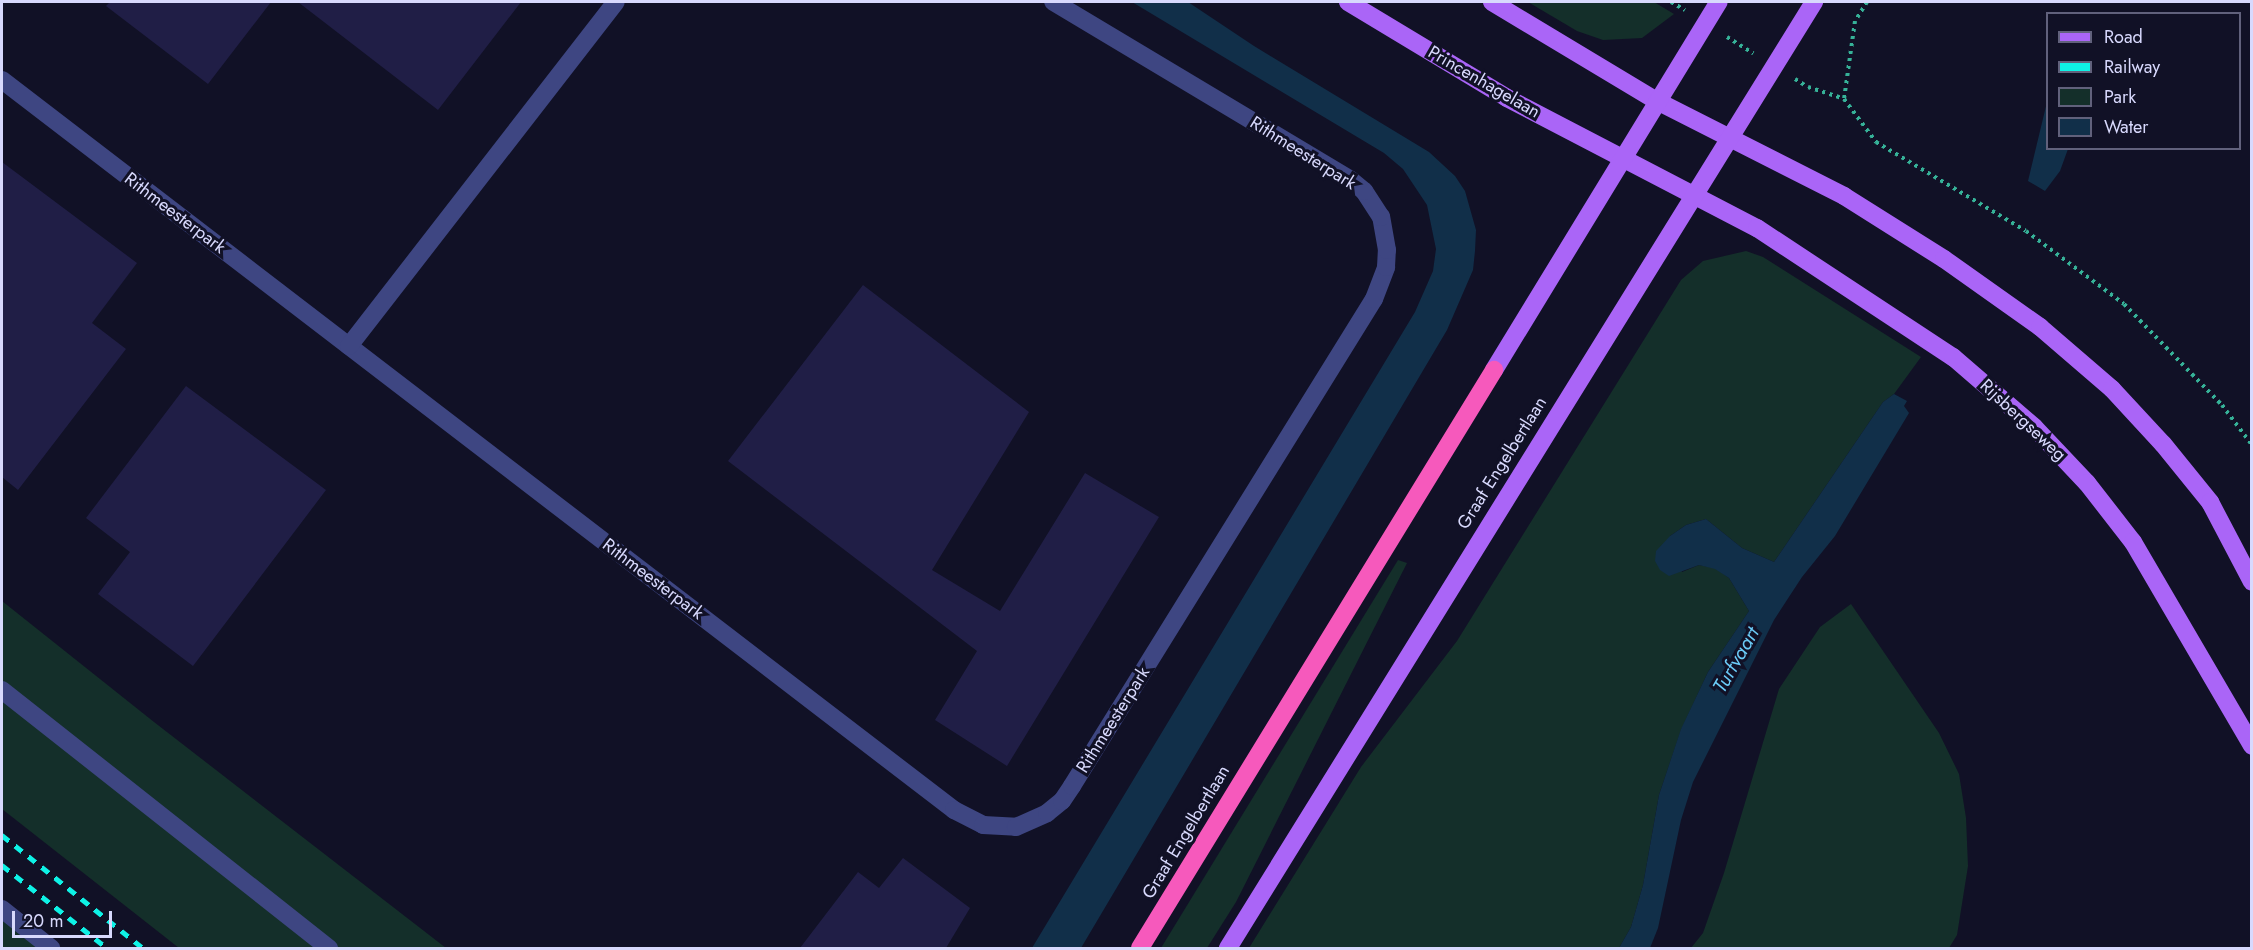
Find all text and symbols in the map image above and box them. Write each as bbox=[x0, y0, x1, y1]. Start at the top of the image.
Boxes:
legend bbox=[2046, 12, 2241, 150]
text: Road bbox=[2104, 24, 2143, 50]
street label: Princenhagelaan bbox=[1424, 41, 1544, 123]
text: Railway bbox=[2104, 54, 2160, 80]
text: Park bbox=[2104, 84, 2136, 110]
street label: Rithmeesterpark bbox=[1246, 112, 1360, 194]
text: Water bbox=[2104, 114, 2148, 140]
street label: Rithmeesterpark bbox=[120, 168, 230, 258]
street label: Rijsbergseweg bbox=[1975, 375, 2071, 465]
street label: Graaf Engelbertlaan bbox=[1453, 393, 1551, 533]
street label: Rithmeesterpark bbox=[598, 534, 708, 624]
water label: Turfvaart bbox=[1708, 623, 1764, 697]
street label: Rithmeesterpark bbox=[1072, 663, 1154, 777]
street label: Graaf Engelbertlaan bbox=[1138, 761, 1234, 903]
scale bar bbox=[15, 899, 116, 937]
text: 20 m bbox=[23, 908, 63, 934]

